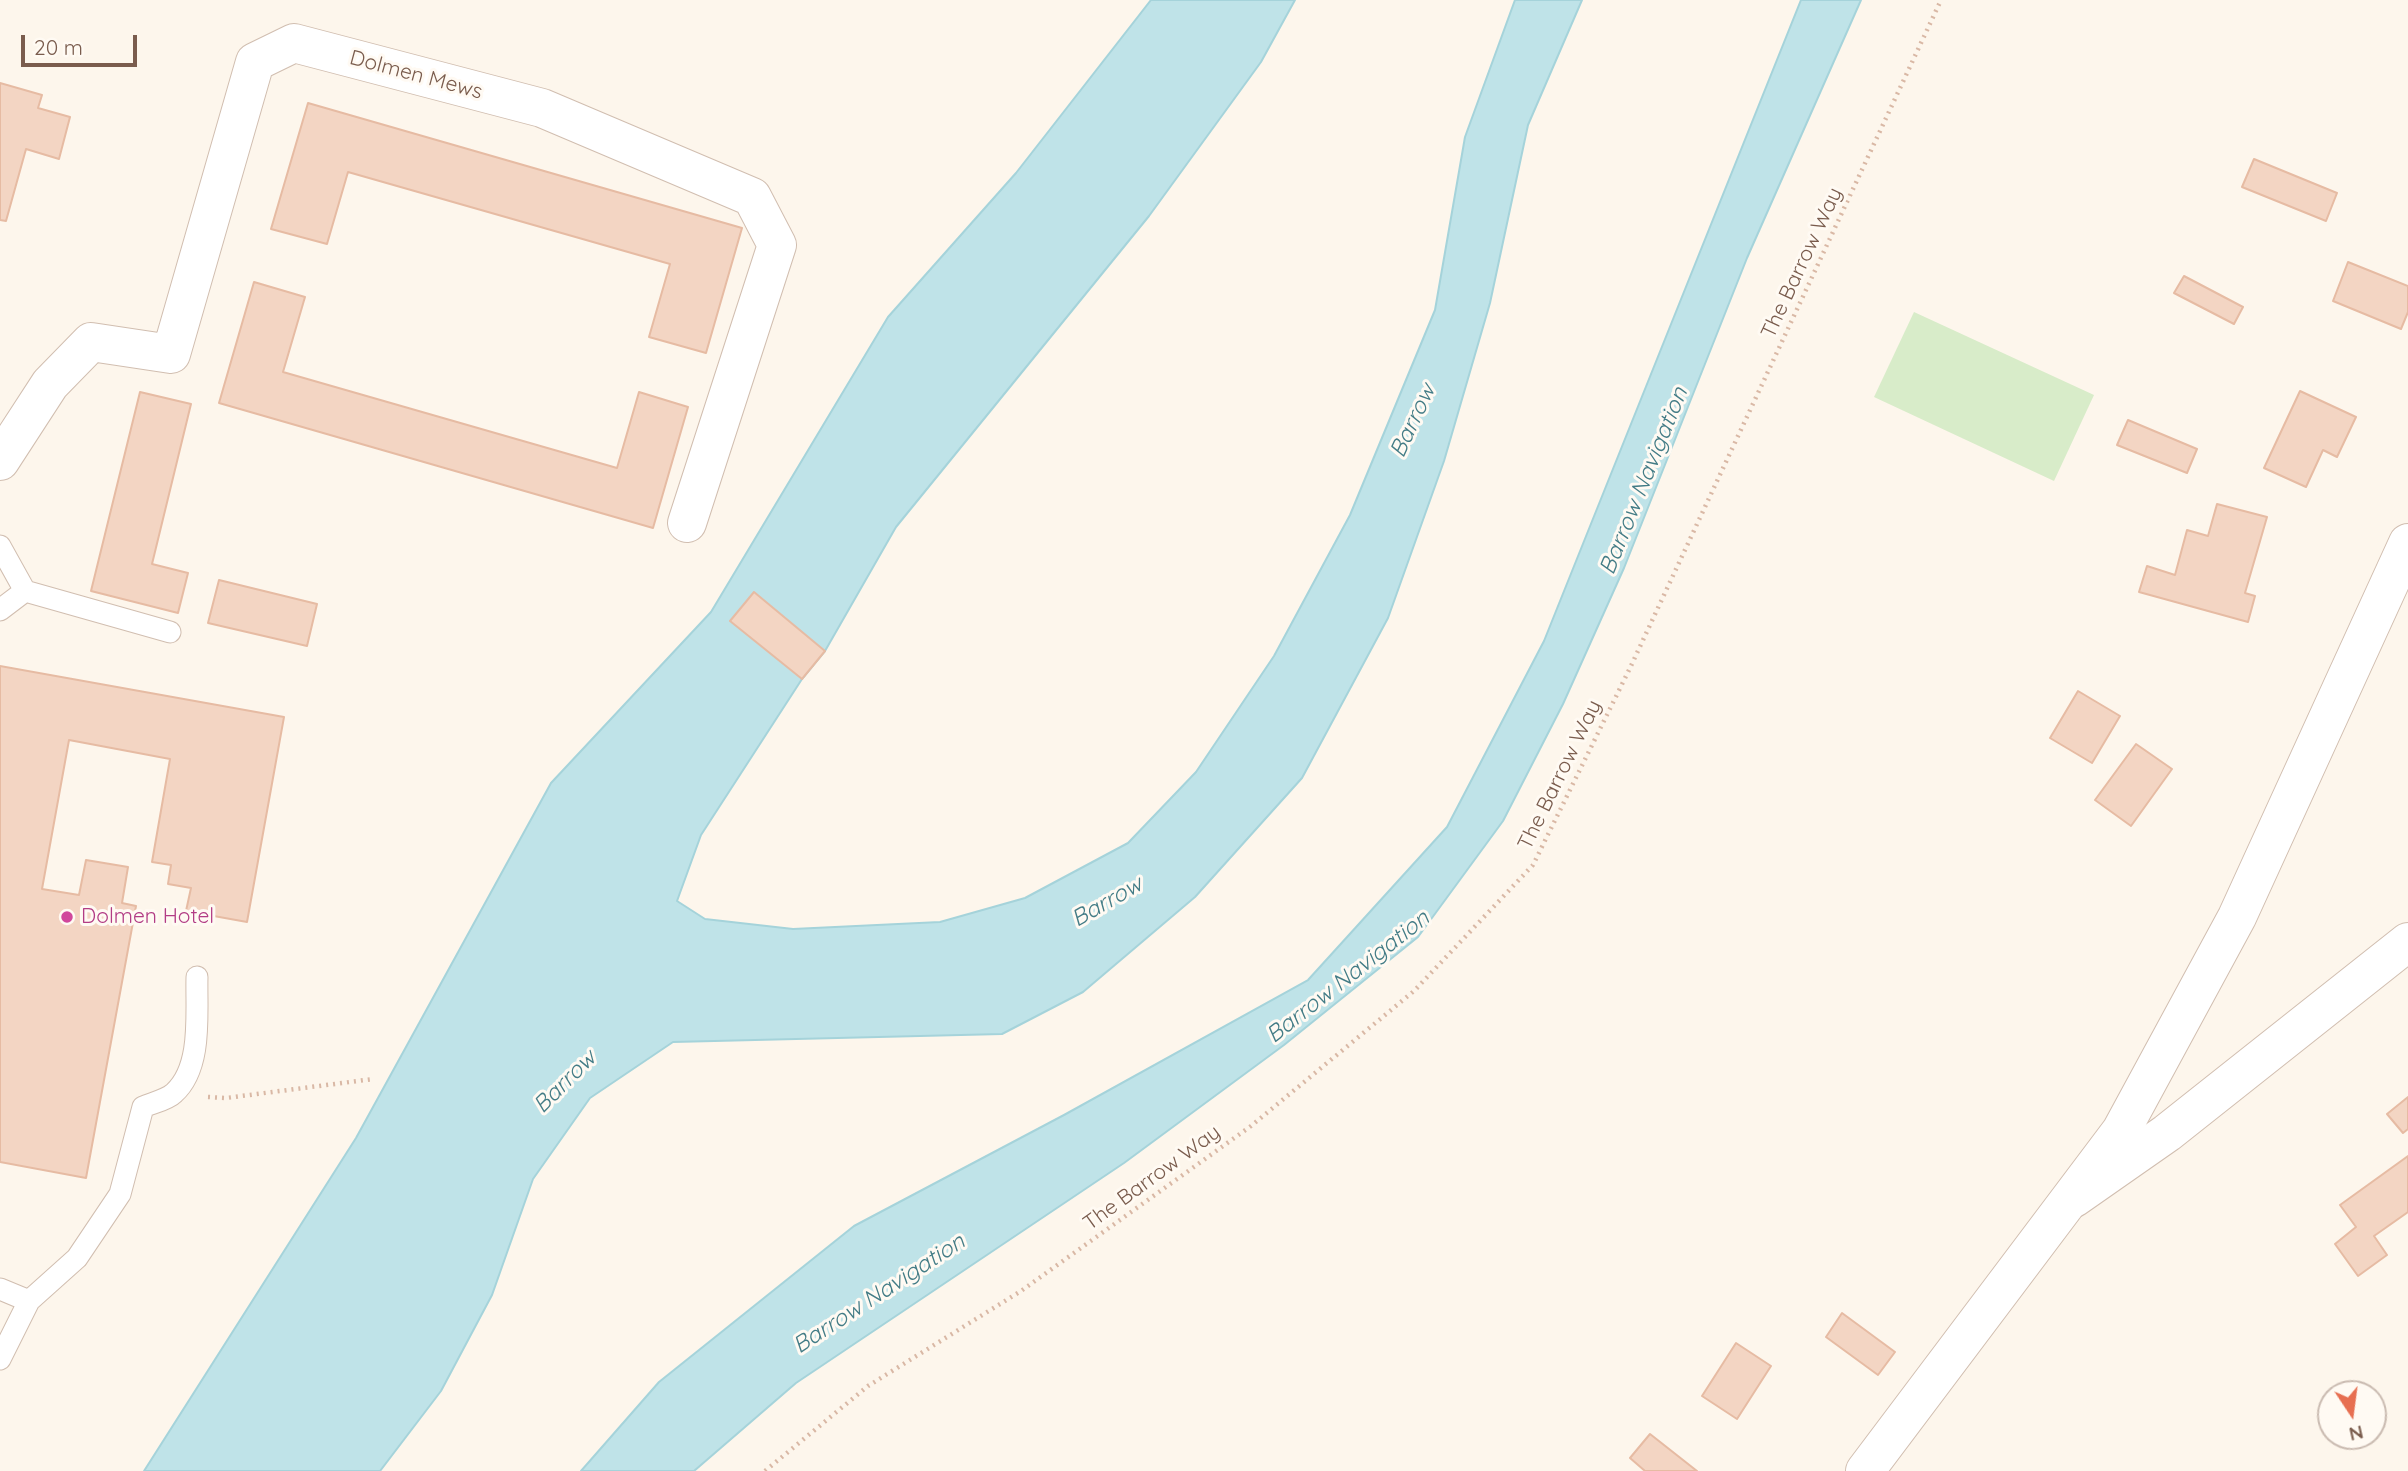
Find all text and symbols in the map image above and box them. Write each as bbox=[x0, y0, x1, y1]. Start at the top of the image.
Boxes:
scale bar bbox=[24, 21, 140, 65]
text: 20 m bbox=[34, 34, 83, 60]
street label: Dolmen Mews bbox=[347, 45, 485, 105]
street label: The Barrow Way bbox=[1756, 184, 1848, 342]
water label: Barrow bbox=[1384, 380, 1442, 462]
water label: Barrow Navigation bbox=[1594, 384, 1694, 578]
street label: The Barrow Way bbox=[1513, 696, 1607, 854]
water label: Barrow bbox=[1067, 871, 1147, 933]
place label: Dolmen Hotel bbox=[81, 904, 214, 930]
water label: Barrow Navigation bbox=[1261, 905, 1435, 1049]
marker: Dolmen Hotel bbox=[59, 909, 75, 925]
water label: Barrow bbox=[528, 1045, 602, 1119]
street label: The Barrow Way bbox=[1079, 1120, 1225, 1236]
water label: Barrow Navigation bbox=[788, 1228, 970, 1360]
north arrow bbox=[2317, 1380, 2387, 1450]
text: N bbox=[2347, 1420, 2366, 1447]

